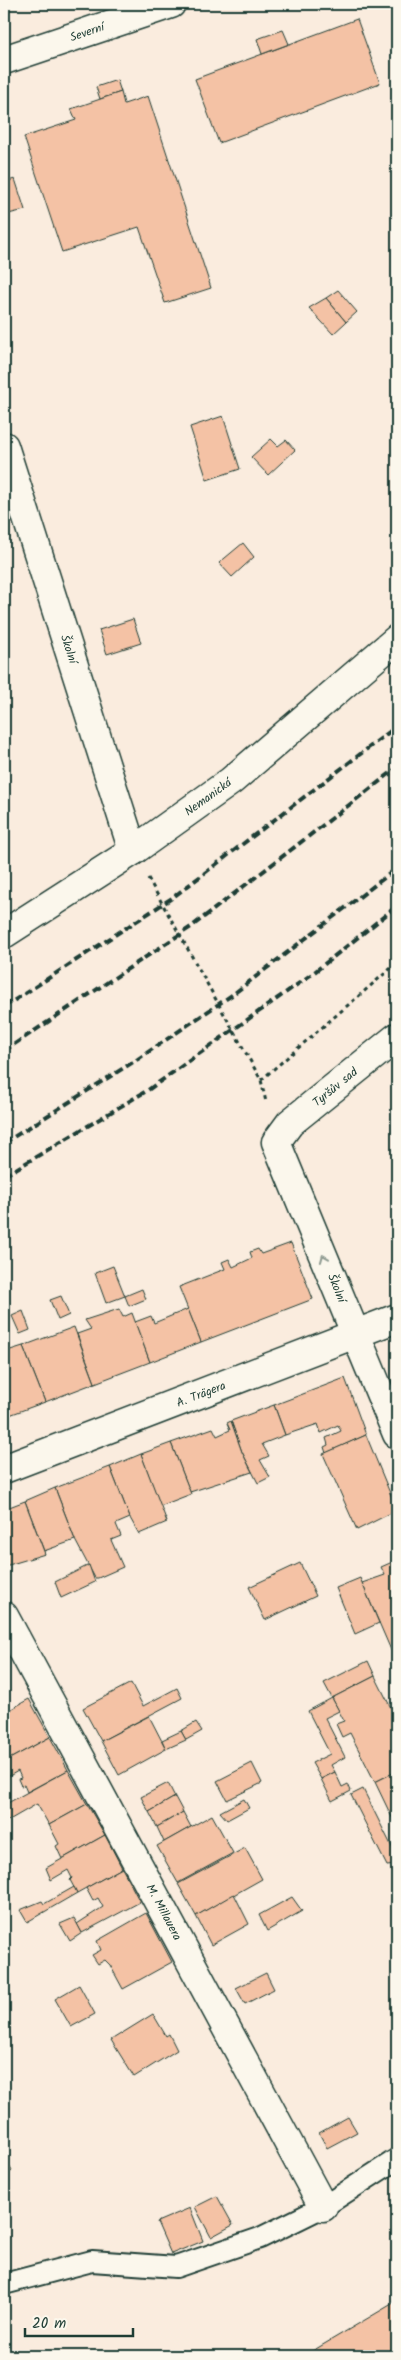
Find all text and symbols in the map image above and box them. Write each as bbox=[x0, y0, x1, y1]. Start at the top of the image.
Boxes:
street label: Severní bbox=[67, 17, 109, 47]
street label: Školní bbox=[55, 632, 83, 668]
street label: Nemanická bbox=[181, 773, 237, 821]
street label: Tyršův sad bbox=[309, 1063, 363, 1112]
one-way arrow bbox=[320, 1254, 331, 1263]
street label: Školní bbox=[322, 1271, 352, 1307]
street label: A. Trägera bbox=[174, 1376, 229, 1413]
street label: M. Millauera bbox=[141, 1881, 187, 1944]
scale bar bbox=[25, 2305, 132, 2337]
text: 20 m bbox=[32, 2312, 66, 2336]

